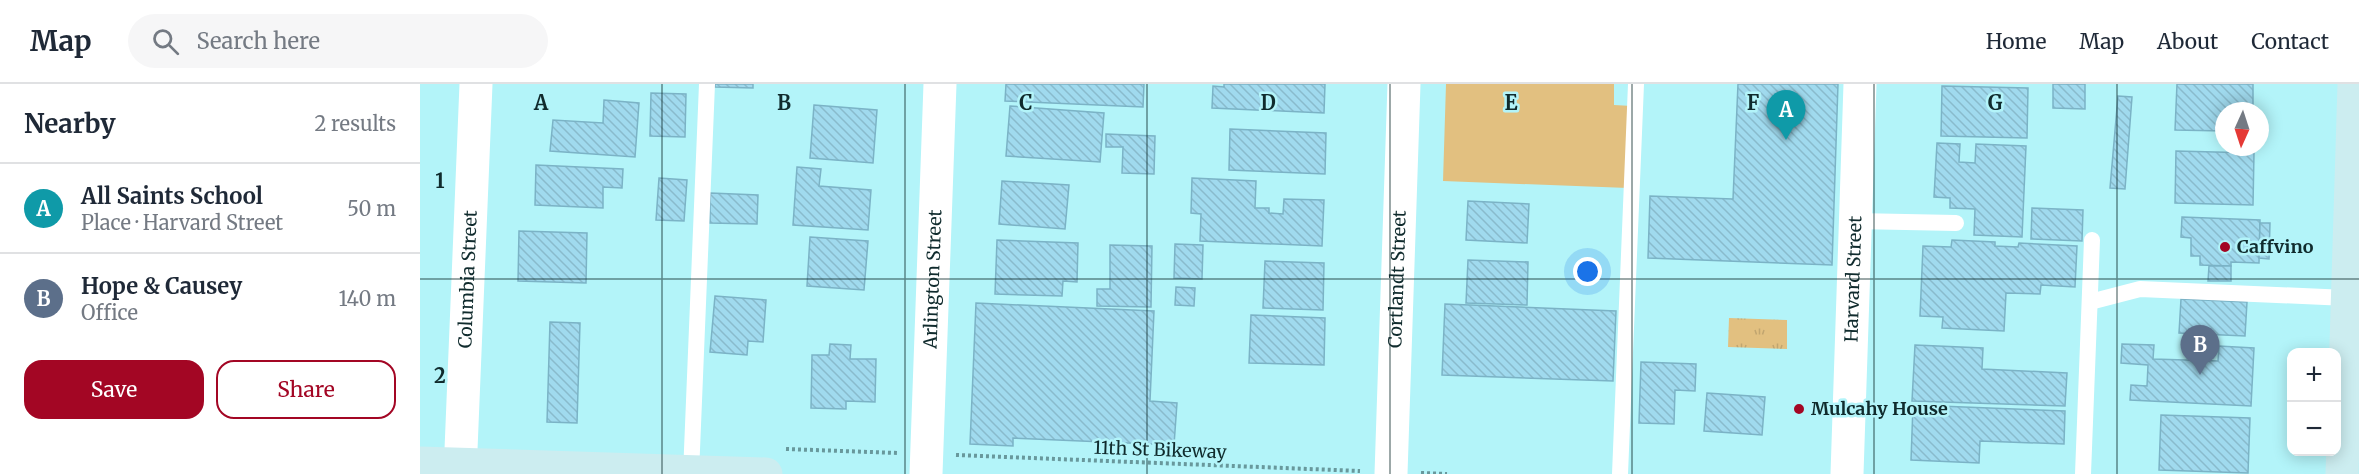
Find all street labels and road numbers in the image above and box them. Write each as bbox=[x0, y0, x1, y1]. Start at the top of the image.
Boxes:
street label: Arlington Street bbox=[918, 209, 946, 350]
street label: Columbia Street bbox=[453, 210, 482, 349]
street label: Cortlandt Street bbox=[1383, 210, 1411, 348]
street label: Harvard Street bbox=[1839, 215, 1867, 343]
street label: 11th St Bikeway bbox=[1093, 436, 1228, 463]

